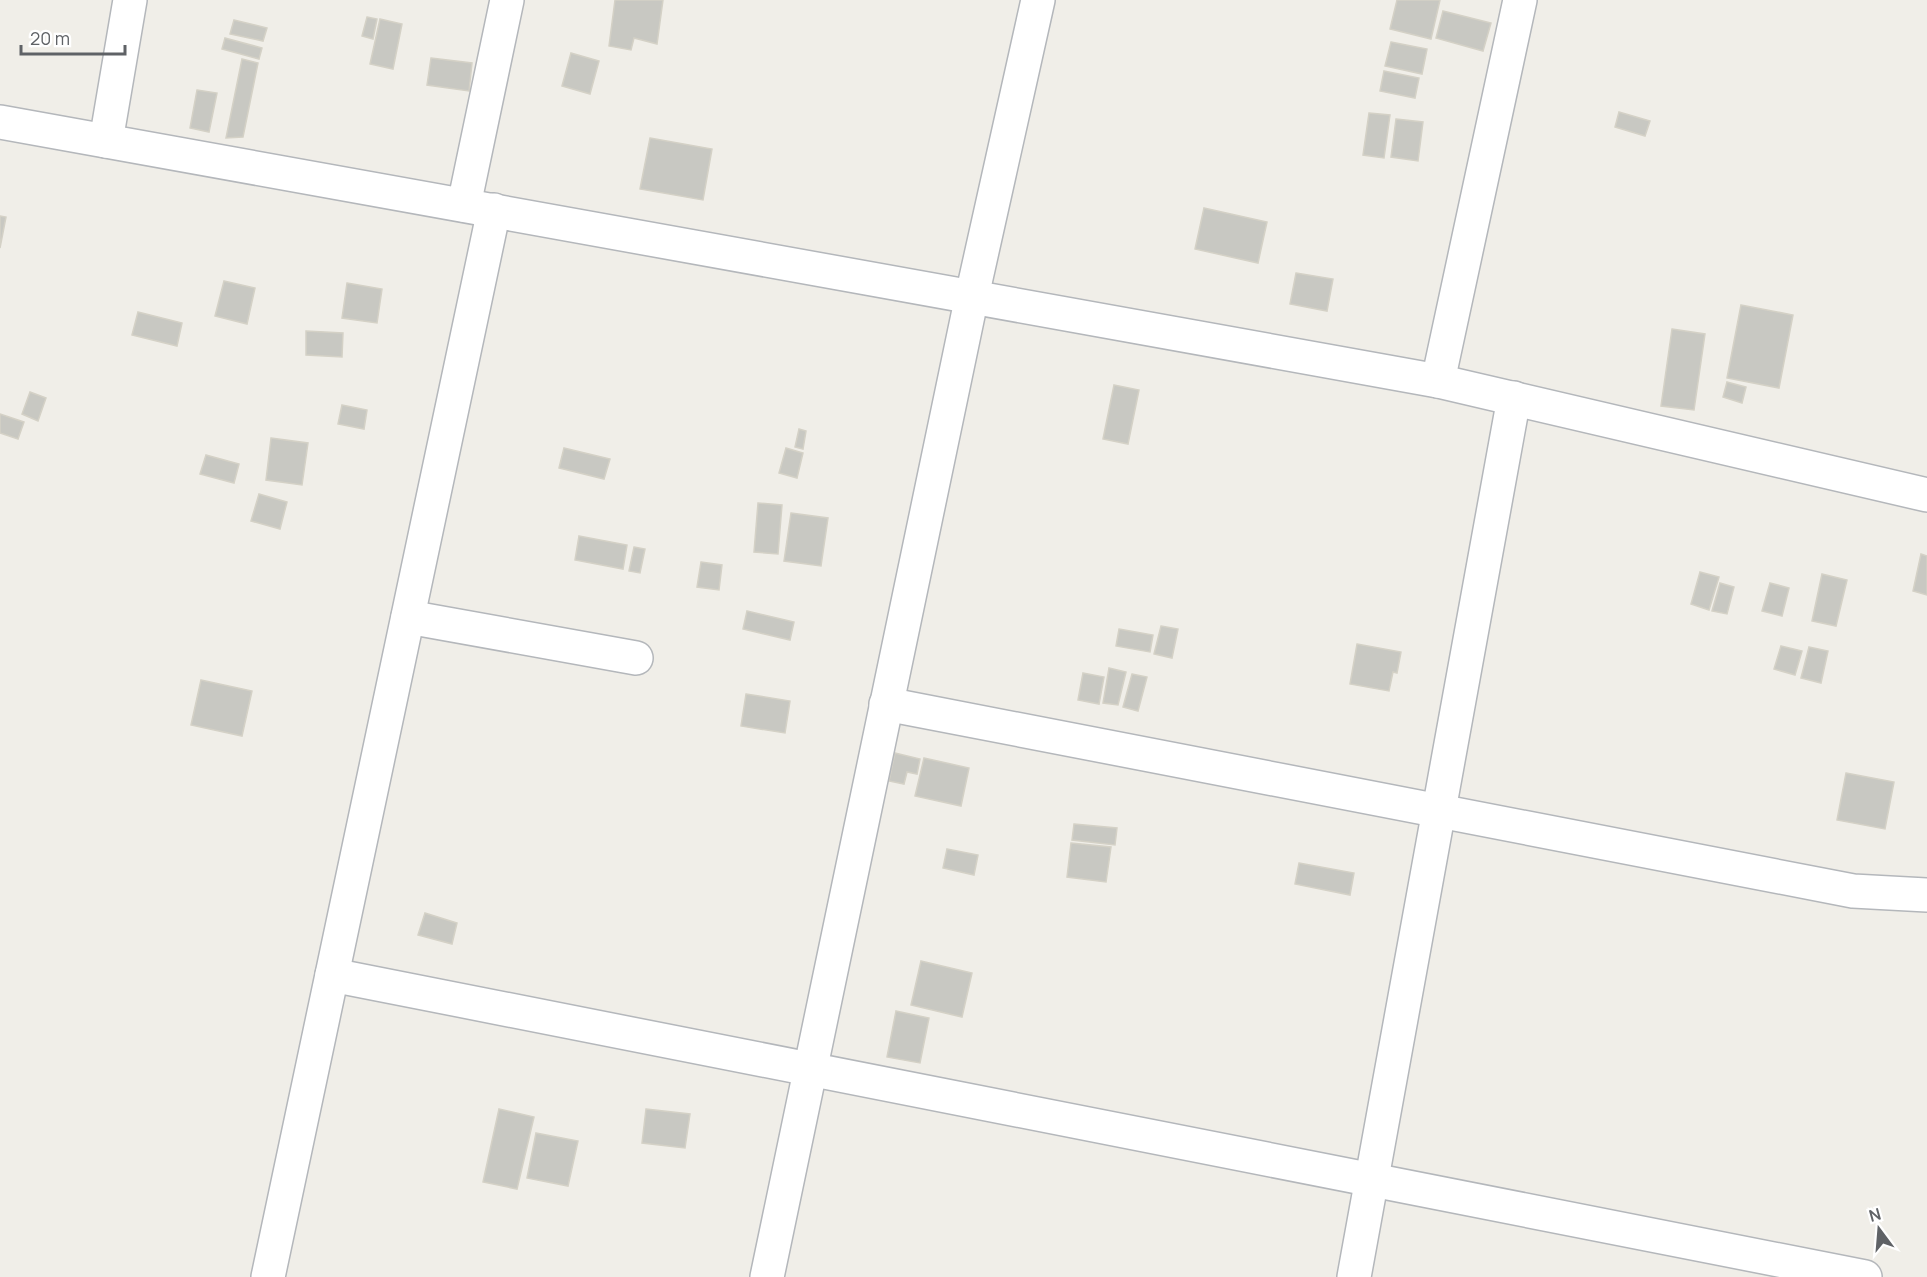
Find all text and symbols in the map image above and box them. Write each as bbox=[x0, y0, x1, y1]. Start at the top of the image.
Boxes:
scale bar bbox=[21, 18, 124, 56]
text: 20 m bbox=[30, 26, 70, 50]
north arrow bbox=[1849, 1199, 1909, 1259]
text: N bbox=[1866, 1202, 1883, 1227]

